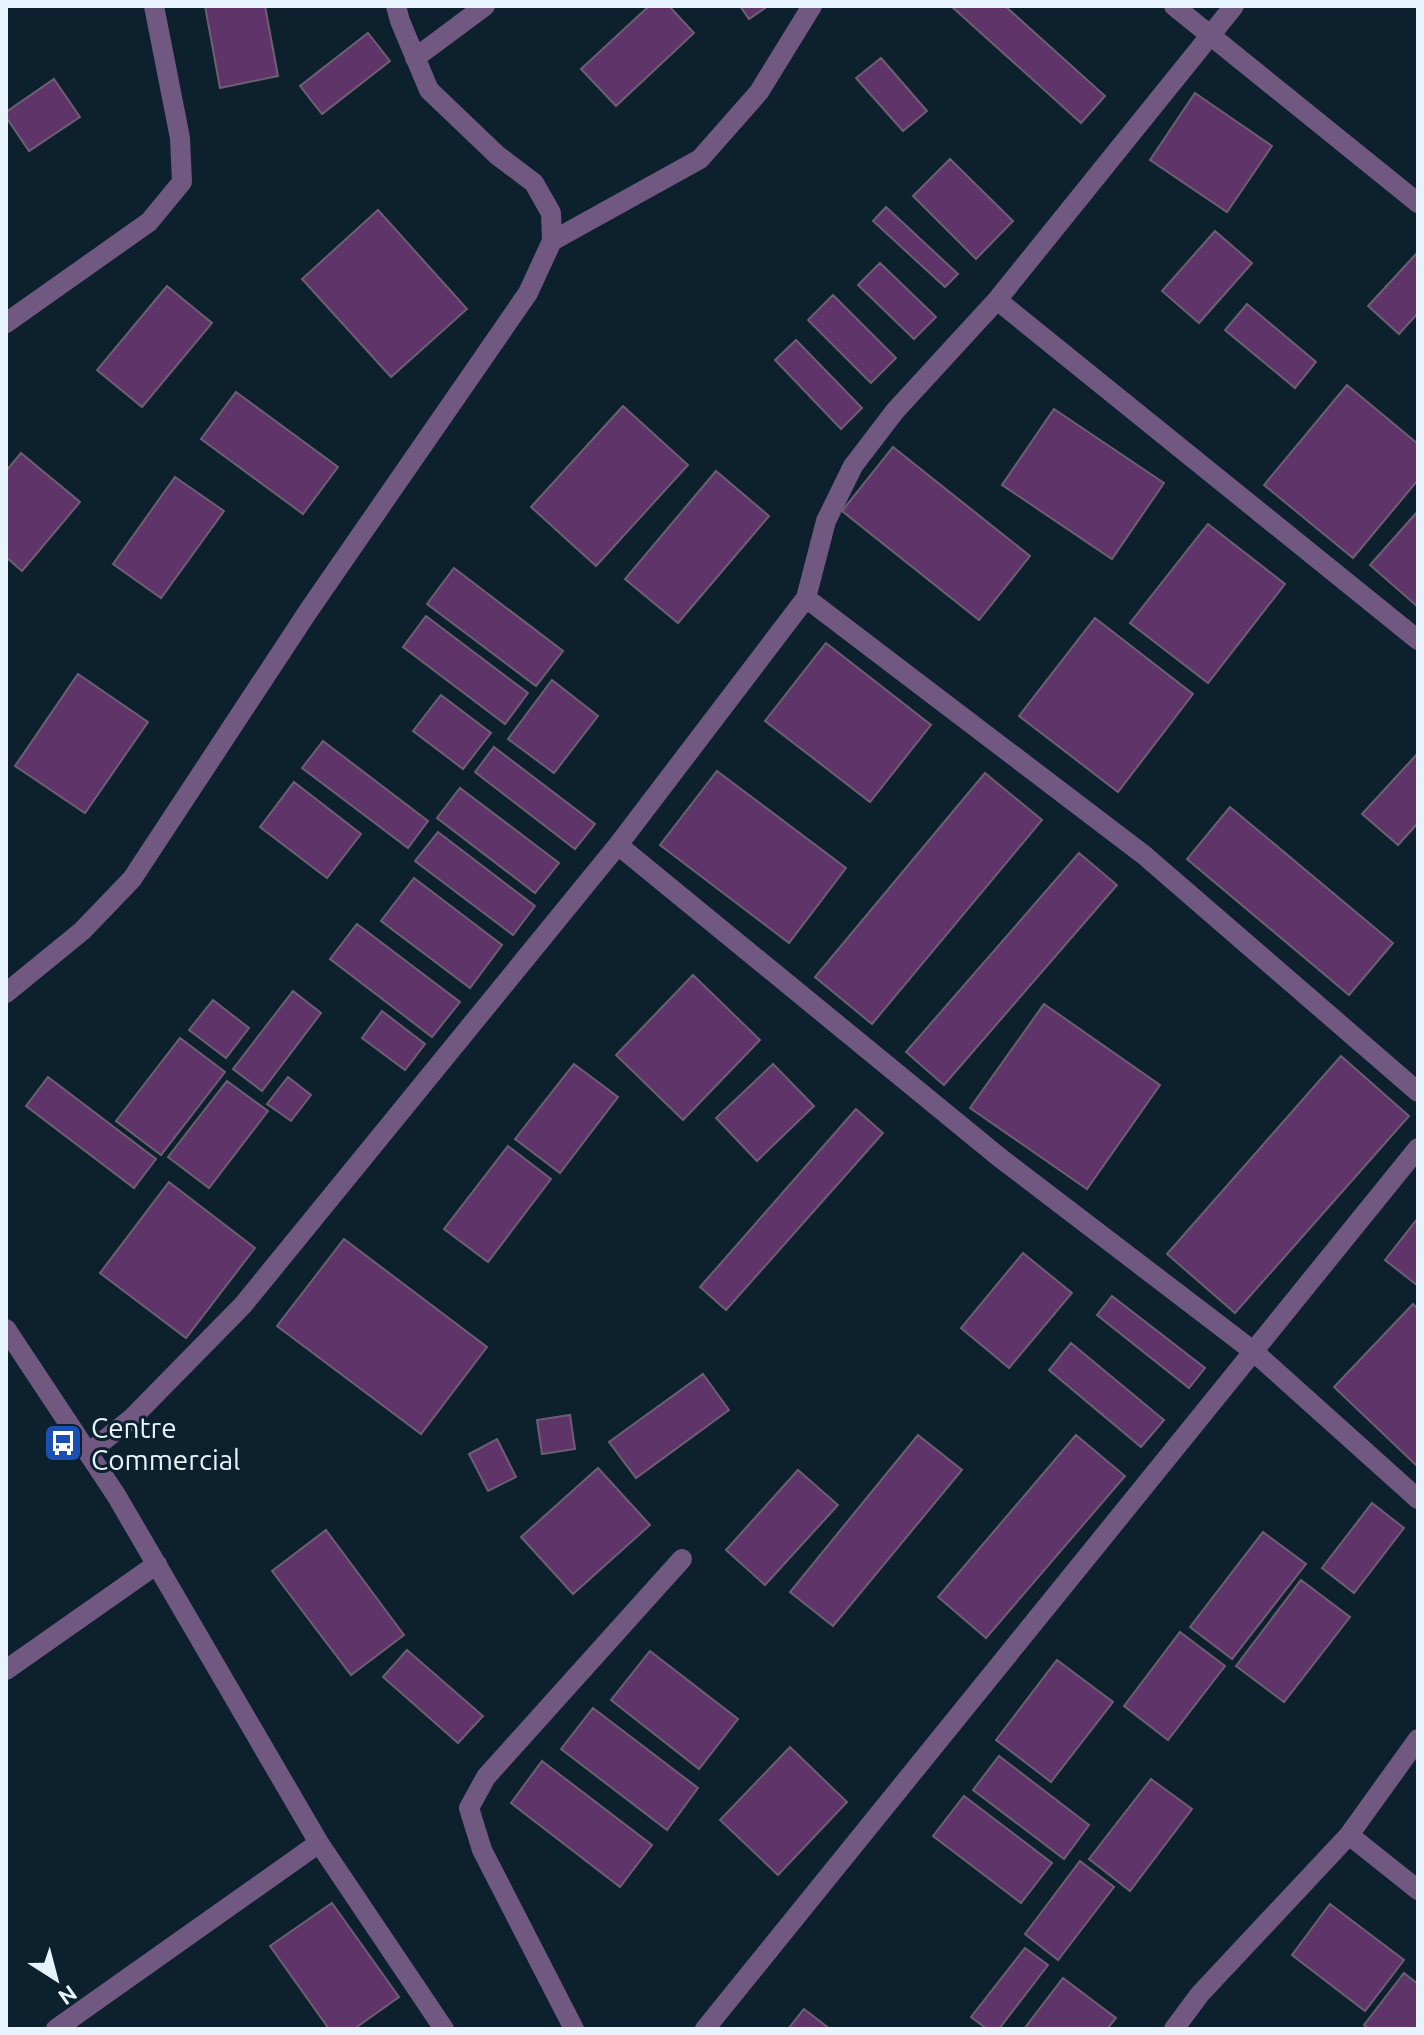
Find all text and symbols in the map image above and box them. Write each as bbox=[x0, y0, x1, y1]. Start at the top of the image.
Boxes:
place label: Centre Commercial bbox=[91, 1412, 240, 1475]
bus stop icon: Centre Commercial bbox=[42, 1422, 84, 1464]
north arrow bbox=[16, 1939, 96, 2019]
text: N bbox=[54, 1981, 82, 2011]

